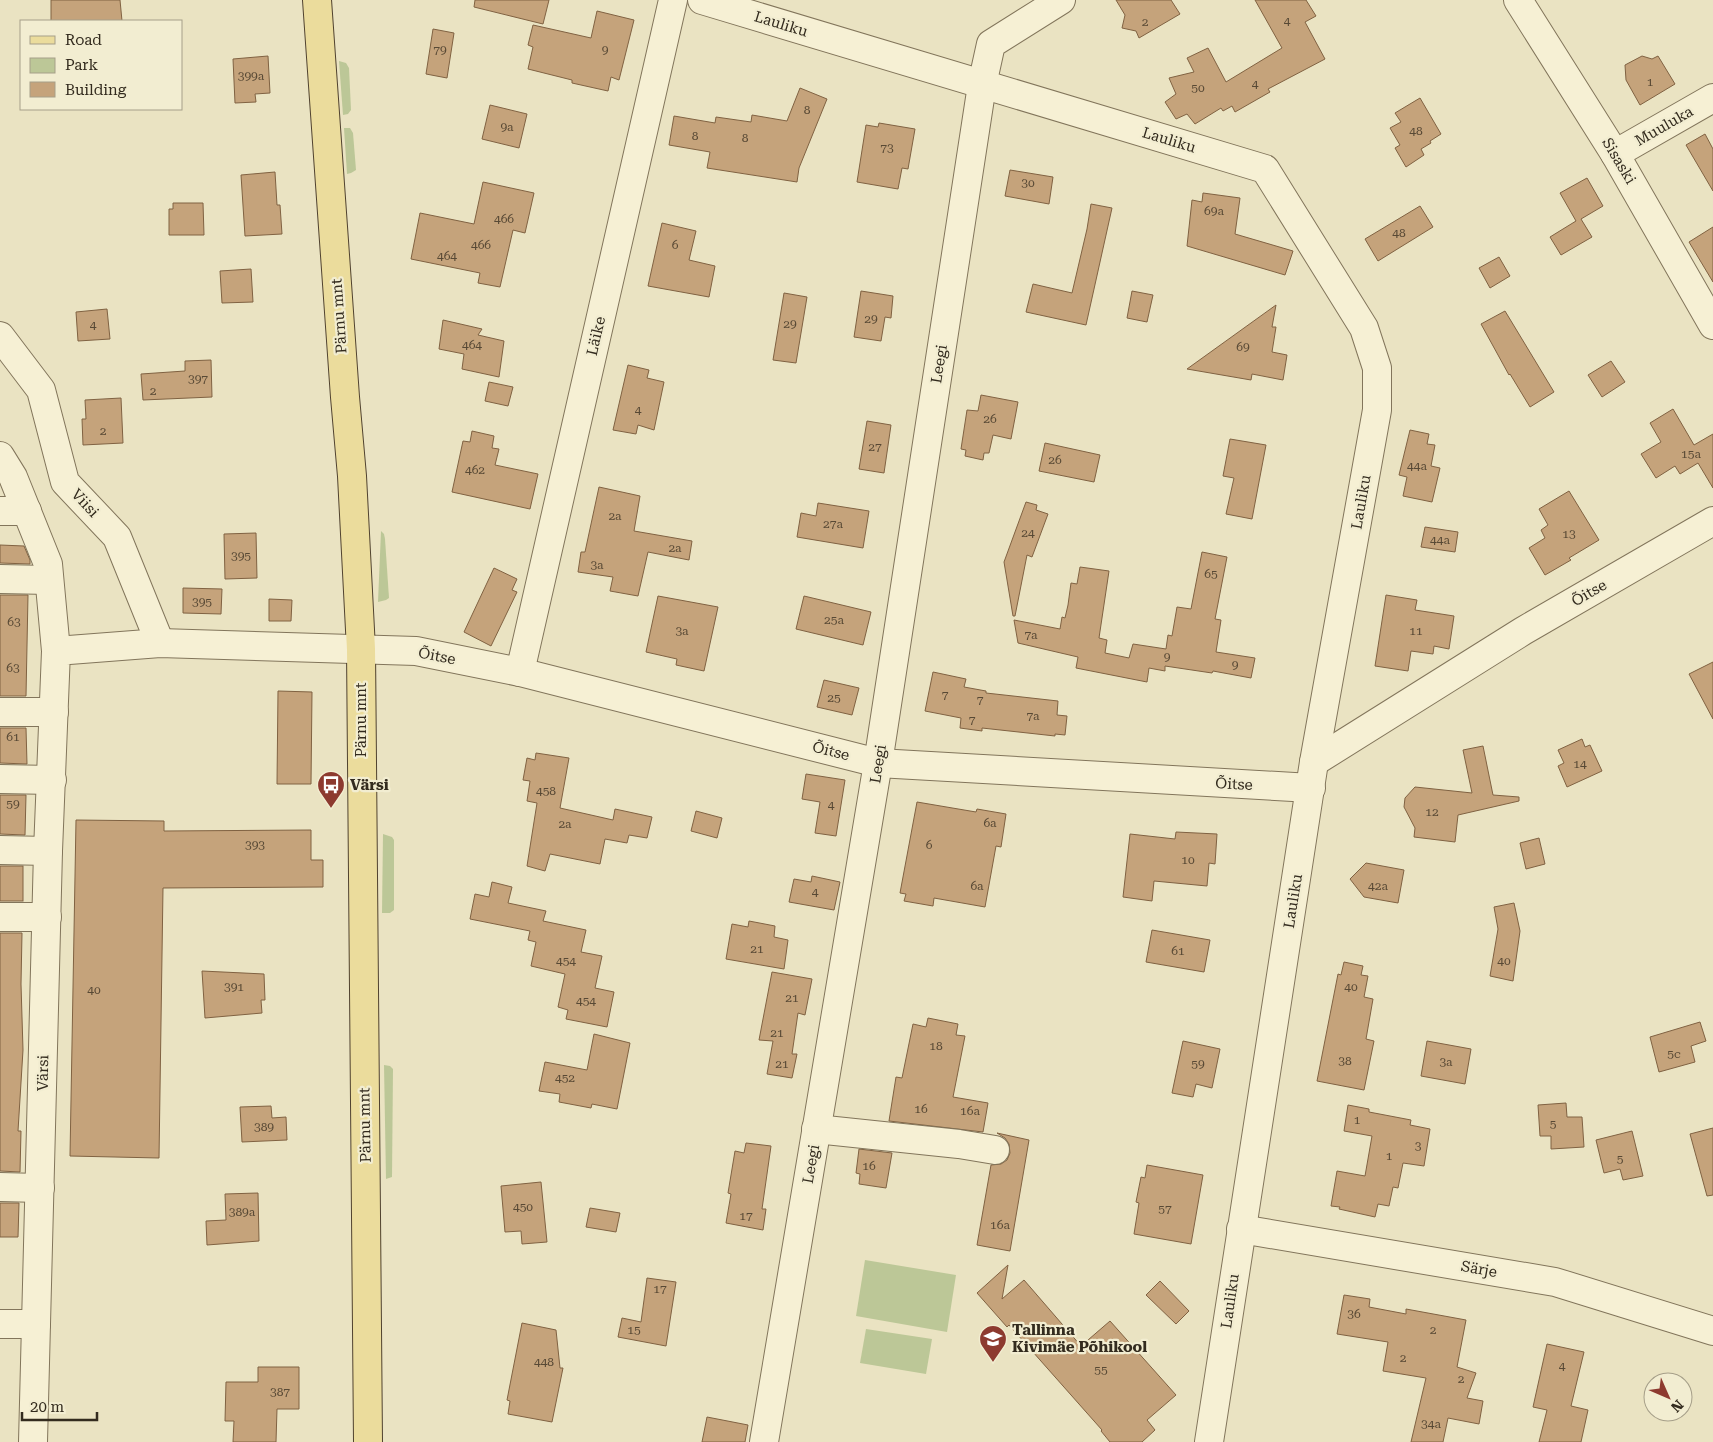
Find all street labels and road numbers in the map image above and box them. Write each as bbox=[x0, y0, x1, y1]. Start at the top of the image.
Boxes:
street label: Lauliku bbox=[752, 7, 811, 41]
street label: Muuluka bbox=[1632, 102, 1696, 150]
street label: Lauliku bbox=[1140, 123, 1199, 157]
street label: Sisaski bbox=[1598, 135, 1640, 188]
street label: Pärnu mnt bbox=[327, 277, 351, 354]
street label: Läike bbox=[583, 315, 609, 357]
street label: Leegi bbox=[927, 343, 951, 385]
street label: Lauliku bbox=[1347, 473, 1375, 531]
street label: Viisi bbox=[67, 485, 103, 521]
street label: Õitse bbox=[1568, 576, 1610, 610]
street label: Õitse bbox=[417, 644, 457, 668]
street label: Pärnu mnt bbox=[352, 682, 370, 758]
street label: Õitse bbox=[811, 738, 851, 764]
street label: Leegi bbox=[866, 743, 890, 785]
street label: Õitse bbox=[1215, 774, 1253, 794]
street label: Lauliku bbox=[1280, 872, 1306, 930]
street label: Värsi bbox=[34, 1054, 52, 1091]
street label: Pärnu mnt bbox=[355, 1087, 375, 1163]
street label: Leegi bbox=[799, 1143, 823, 1185]
street label: Särje bbox=[1459, 1257, 1499, 1281]
street label: Lauliku bbox=[1217, 1272, 1243, 1329]

